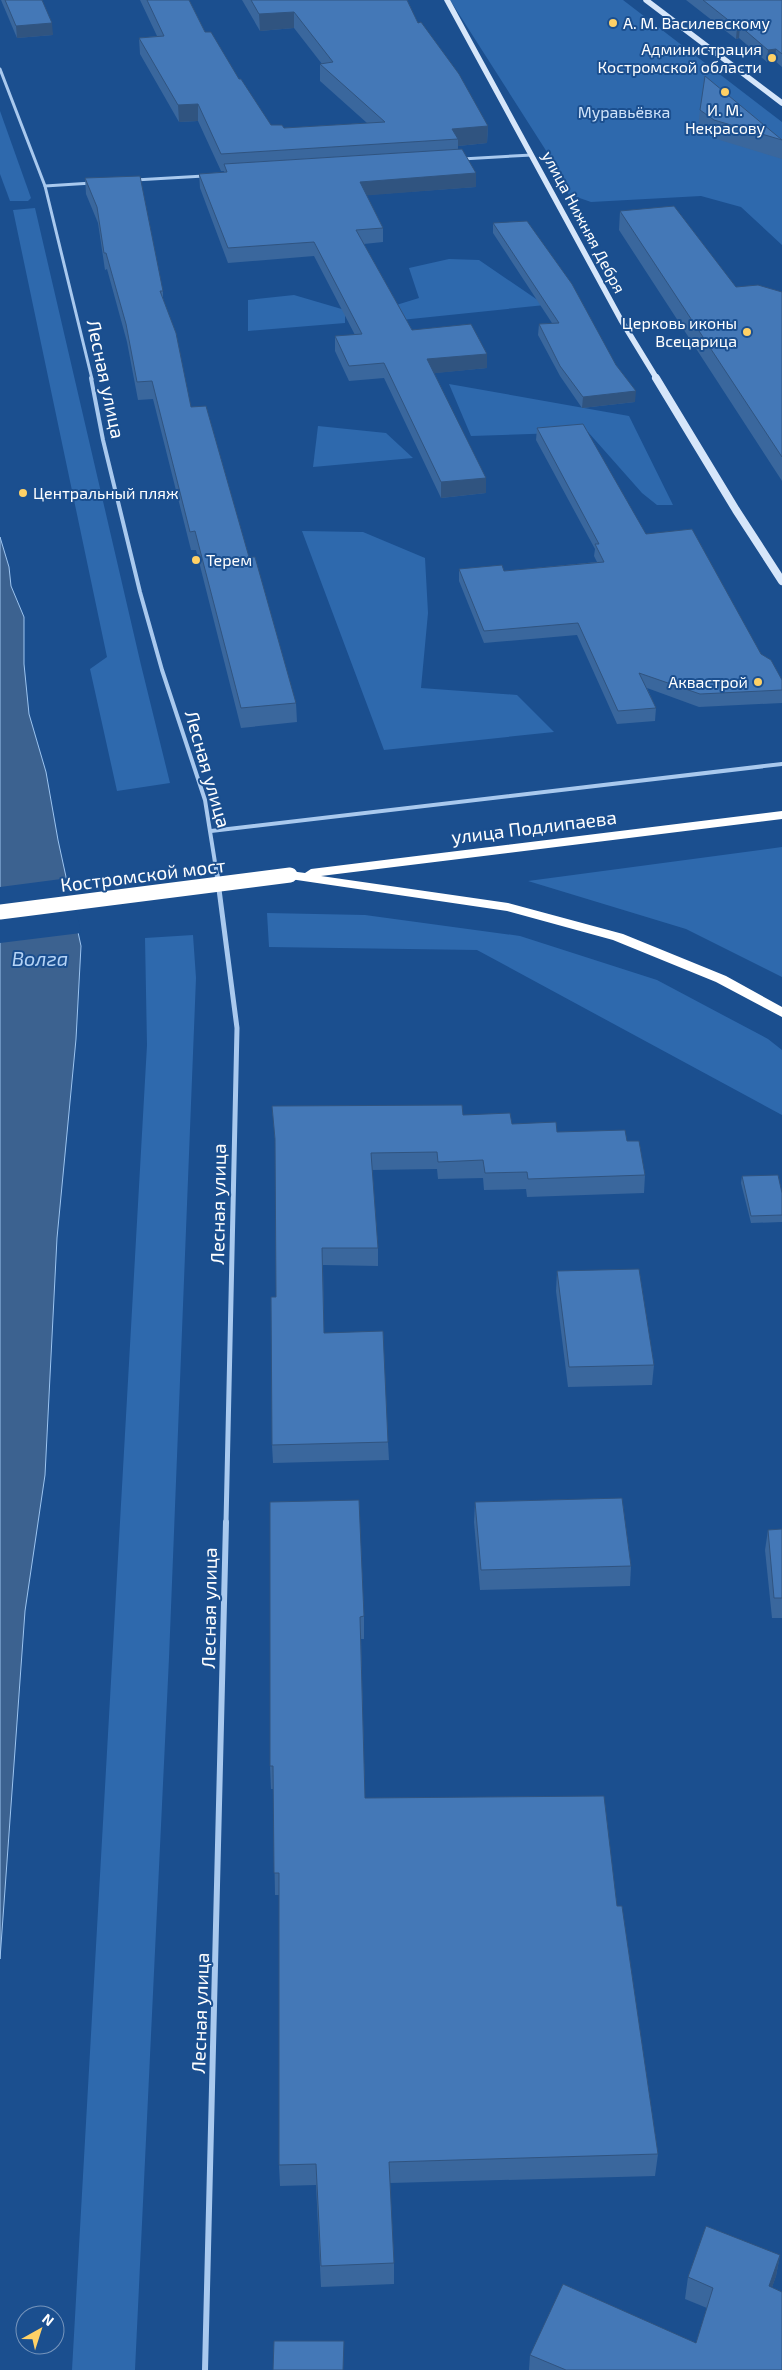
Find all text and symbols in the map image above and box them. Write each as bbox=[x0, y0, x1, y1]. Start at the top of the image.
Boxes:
place label: А. М. Василевскому bbox=[623, 13, 770, 33]
marker: А. М. Василевскому bbox=[607, 17, 619, 29]
place label: Администрация Костромской области bbox=[598, 39, 762, 76]
marker: Администрация Костромской области bbox=[766, 52, 778, 64]
marker: И. М. Некрасову bbox=[719, 86, 731, 98]
place label: И. М. Некрасову bbox=[685, 100, 766, 138]
park label: Муравьёвка bbox=[578, 102, 670, 122]
street label: улица Нижняя Дебря bbox=[538, 147, 630, 297]
place label: Церковь иконы Всецарица bbox=[622, 313, 737, 350]
street label: Лесная улица bbox=[82, 317, 130, 441]
marker: Церковь иконы Всецарица bbox=[741, 326, 753, 338]
place label: Центральный пляж bbox=[33, 483, 179, 502]
marker: Центральный пляж bbox=[17, 487, 29, 499]
place label: Терем bbox=[206, 550, 252, 569]
marker: Терем bbox=[190, 554, 202, 566]
place label: Аквастрой bbox=[668, 672, 748, 691]
marker: Аквастрой bbox=[752, 676, 764, 688]
street label: Лесная улица bbox=[180, 707, 236, 831]
street label: улица Подлипаева bbox=[450, 805, 618, 849]
street label: Костромской мост bbox=[59, 853, 227, 896]
water label: Волга bbox=[12, 946, 68, 970]
street label: Лесная улица bbox=[205, 1143, 231, 1265]
street label: Лесная улица bbox=[196, 1547, 222, 1669]
street label: Лесная улица bbox=[186, 1952, 214, 2074]
north arrow bbox=[15, 2305, 65, 2355]
text: N bbox=[39, 2310, 58, 2329]

